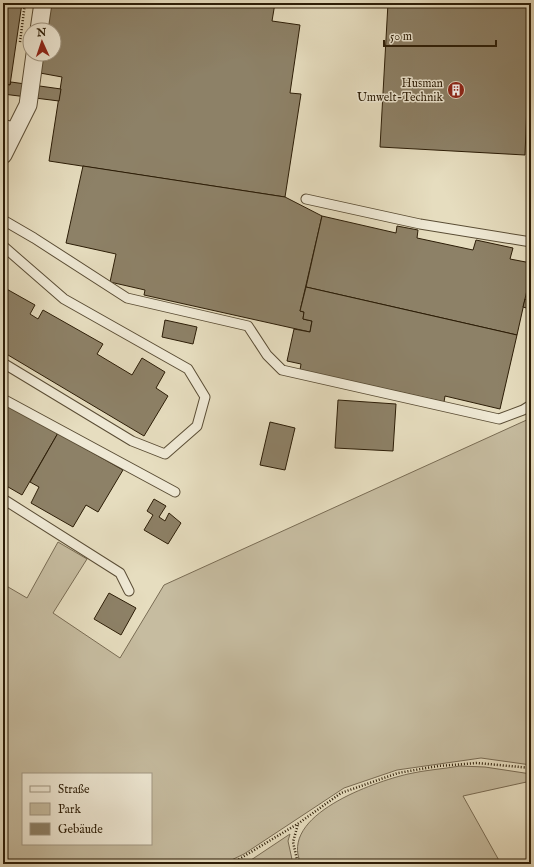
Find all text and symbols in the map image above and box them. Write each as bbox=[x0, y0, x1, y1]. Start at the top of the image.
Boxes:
north arrow bbox=[22, 22, 62, 62]
scale bar bbox=[384, 22, 496, 48]
text: N bbox=[35, 26, 47, 40]
text: 50 m bbox=[390, 29, 412, 44]
place label: Husman Umwelt-Technik bbox=[357, 76, 444, 105]
building icon: Husman Umwelt-Technik bbox=[446, 80, 466, 100]
legend bbox=[22, 773, 152, 845]
text: Straße bbox=[58, 782, 90, 797]
text: Park bbox=[58, 802, 81, 817]
text: Gebäude bbox=[58, 822, 103, 837]

